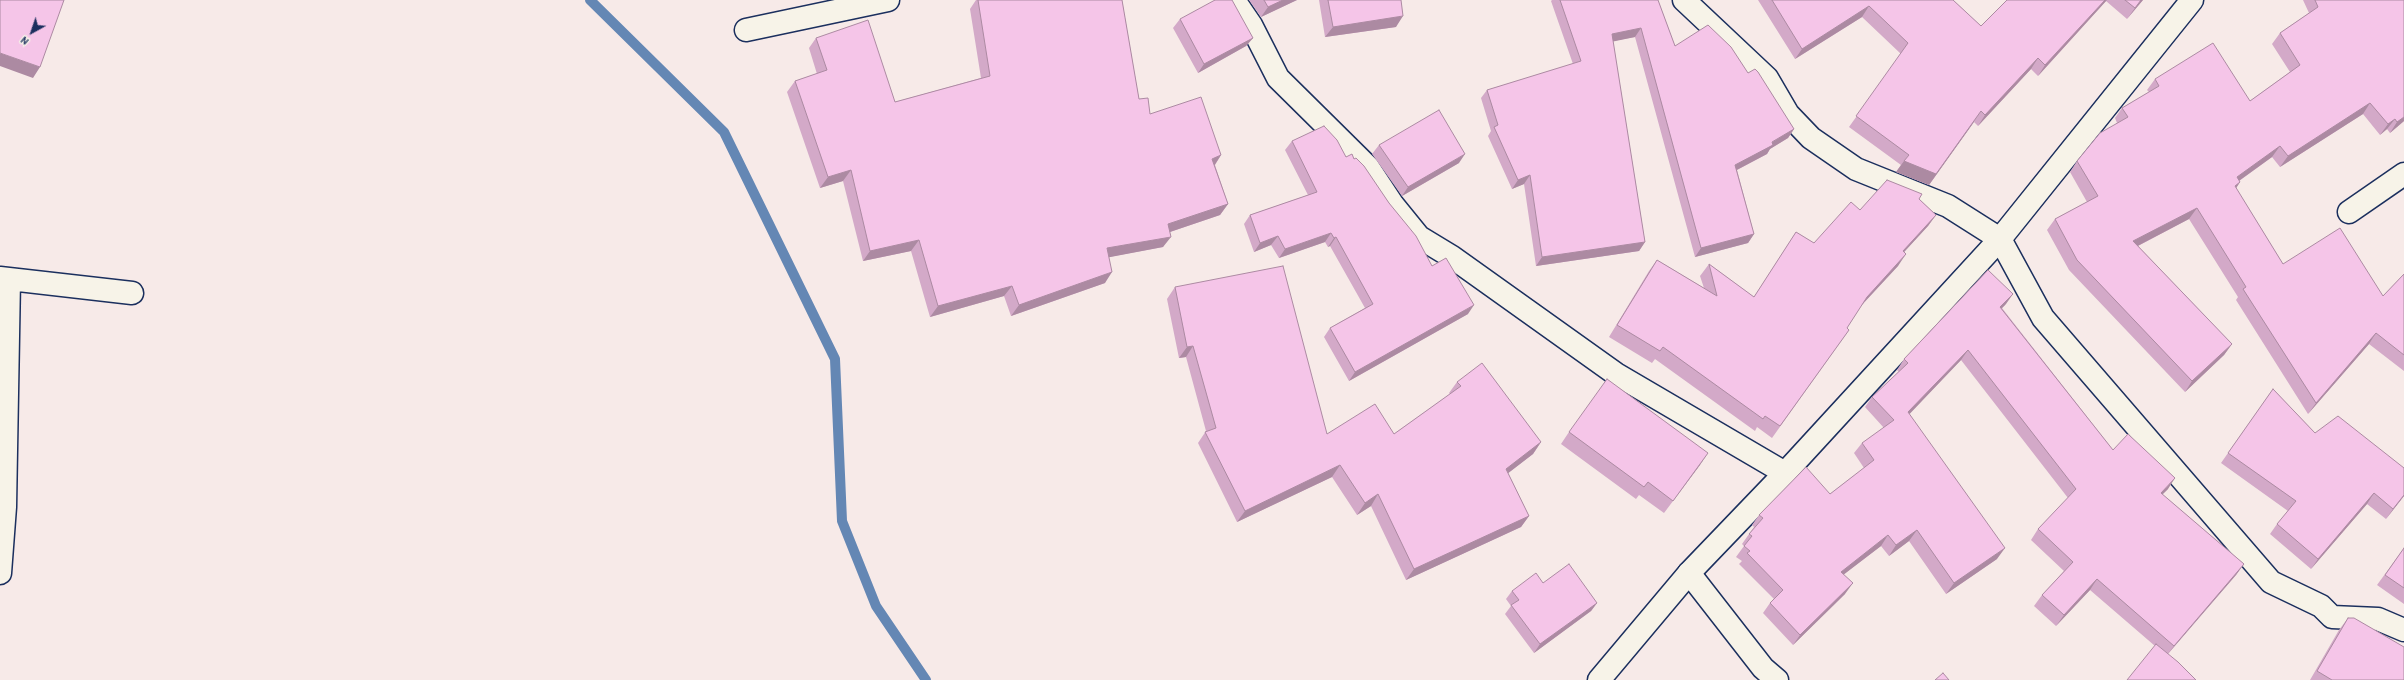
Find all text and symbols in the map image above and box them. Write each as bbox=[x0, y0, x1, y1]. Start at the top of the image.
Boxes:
north arrow bbox=[12, 12, 52, 52]
text: N bbox=[18, 34, 31, 48]

